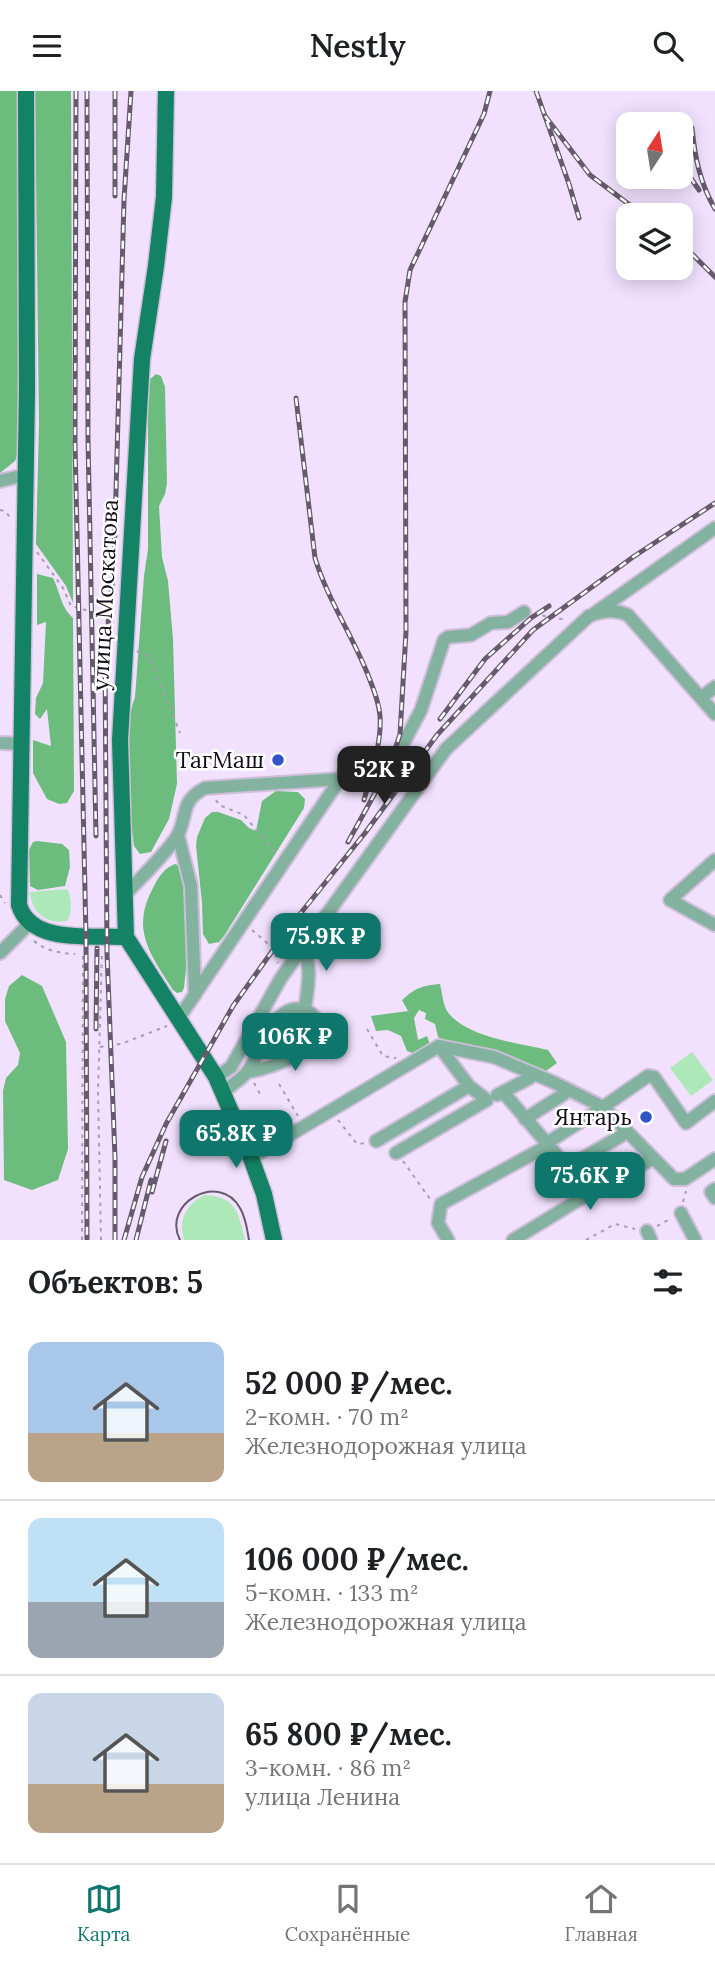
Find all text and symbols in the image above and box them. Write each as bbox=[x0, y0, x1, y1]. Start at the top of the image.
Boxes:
text: Nestly bbox=[309, 25, 406, 66]
icon: menu bbox=[28, 27, 66, 65]
icon: search bbox=[649, 27, 687, 65]
north arrow bbox=[616, 112, 693, 189]
map controls bbox=[616, 112, 693, 280]
button: layers bbox=[616, 203, 693, 280]
street label: улица Москатова bbox=[85, 498, 124, 692]
place label: ТагМаш bbox=[176, 745, 264, 774]
pin: 52K ₽ bbox=[335, 747, 433, 806]
marker: ТагМаш bbox=[270, 752, 286, 768]
text: 52K ₽ bbox=[353, 754, 415, 783]
pin: 75.9K ₽ bbox=[261, 913, 391, 973]
text: 75.9K ₽ bbox=[287, 921, 365, 950]
pin: 106K ₽ bbox=[238, 1013, 352, 1073]
text: 106K ₽ bbox=[258, 1021, 332, 1050]
place label: Янтарь bbox=[554, 1102, 632, 1131]
marker: Янтарь bbox=[638, 1109, 654, 1125]
pin: 65.8K ₽ bbox=[171, 1111, 301, 1170]
text: 65.8K ₽ bbox=[196, 1118, 276, 1147]
pin: 75.6K ₽ bbox=[525, 1153, 655, 1212]
text: 75.6K ₽ bbox=[551, 1160, 629, 1189]
text: Объектов: 5 bbox=[28, 1263, 203, 1301]
icon: filters bbox=[649, 1263, 687, 1301]
text: 52 000 ₽/мес. bbox=[245, 1364, 452, 1402]
icon: home bbox=[84, 1370, 168, 1454]
text: 2-комн. · 70 m² bbox=[245, 1402, 409, 1431]
text: Железнодорожная улица bbox=[245, 1431, 527, 1460]
text: 106 000 ₽/мес. bbox=[245, 1540, 469, 1578]
icon: home bbox=[84, 1546, 168, 1630]
text: 5-комн. · 133 m² bbox=[245, 1578, 419, 1607]
text: Железнодорожная улица bbox=[245, 1607, 527, 1636]
text: 65 800 ₽/мес. bbox=[245, 1715, 452, 1753]
icon: home bbox=[84, 1721, 168, 1805]
text: 3-комн. · 86 m² bbox=[245, 1753, 411, 1782]
text: улица Ленина bbox=[245, 1782, 400, 1811]
tab: Карта bbox=[77, 1880, 130, 1946]
tab: Сохранённые bbox=[285, 1880, 410, 1946]
tab: Главная bbox=[565, 1880, 638, 1946]

